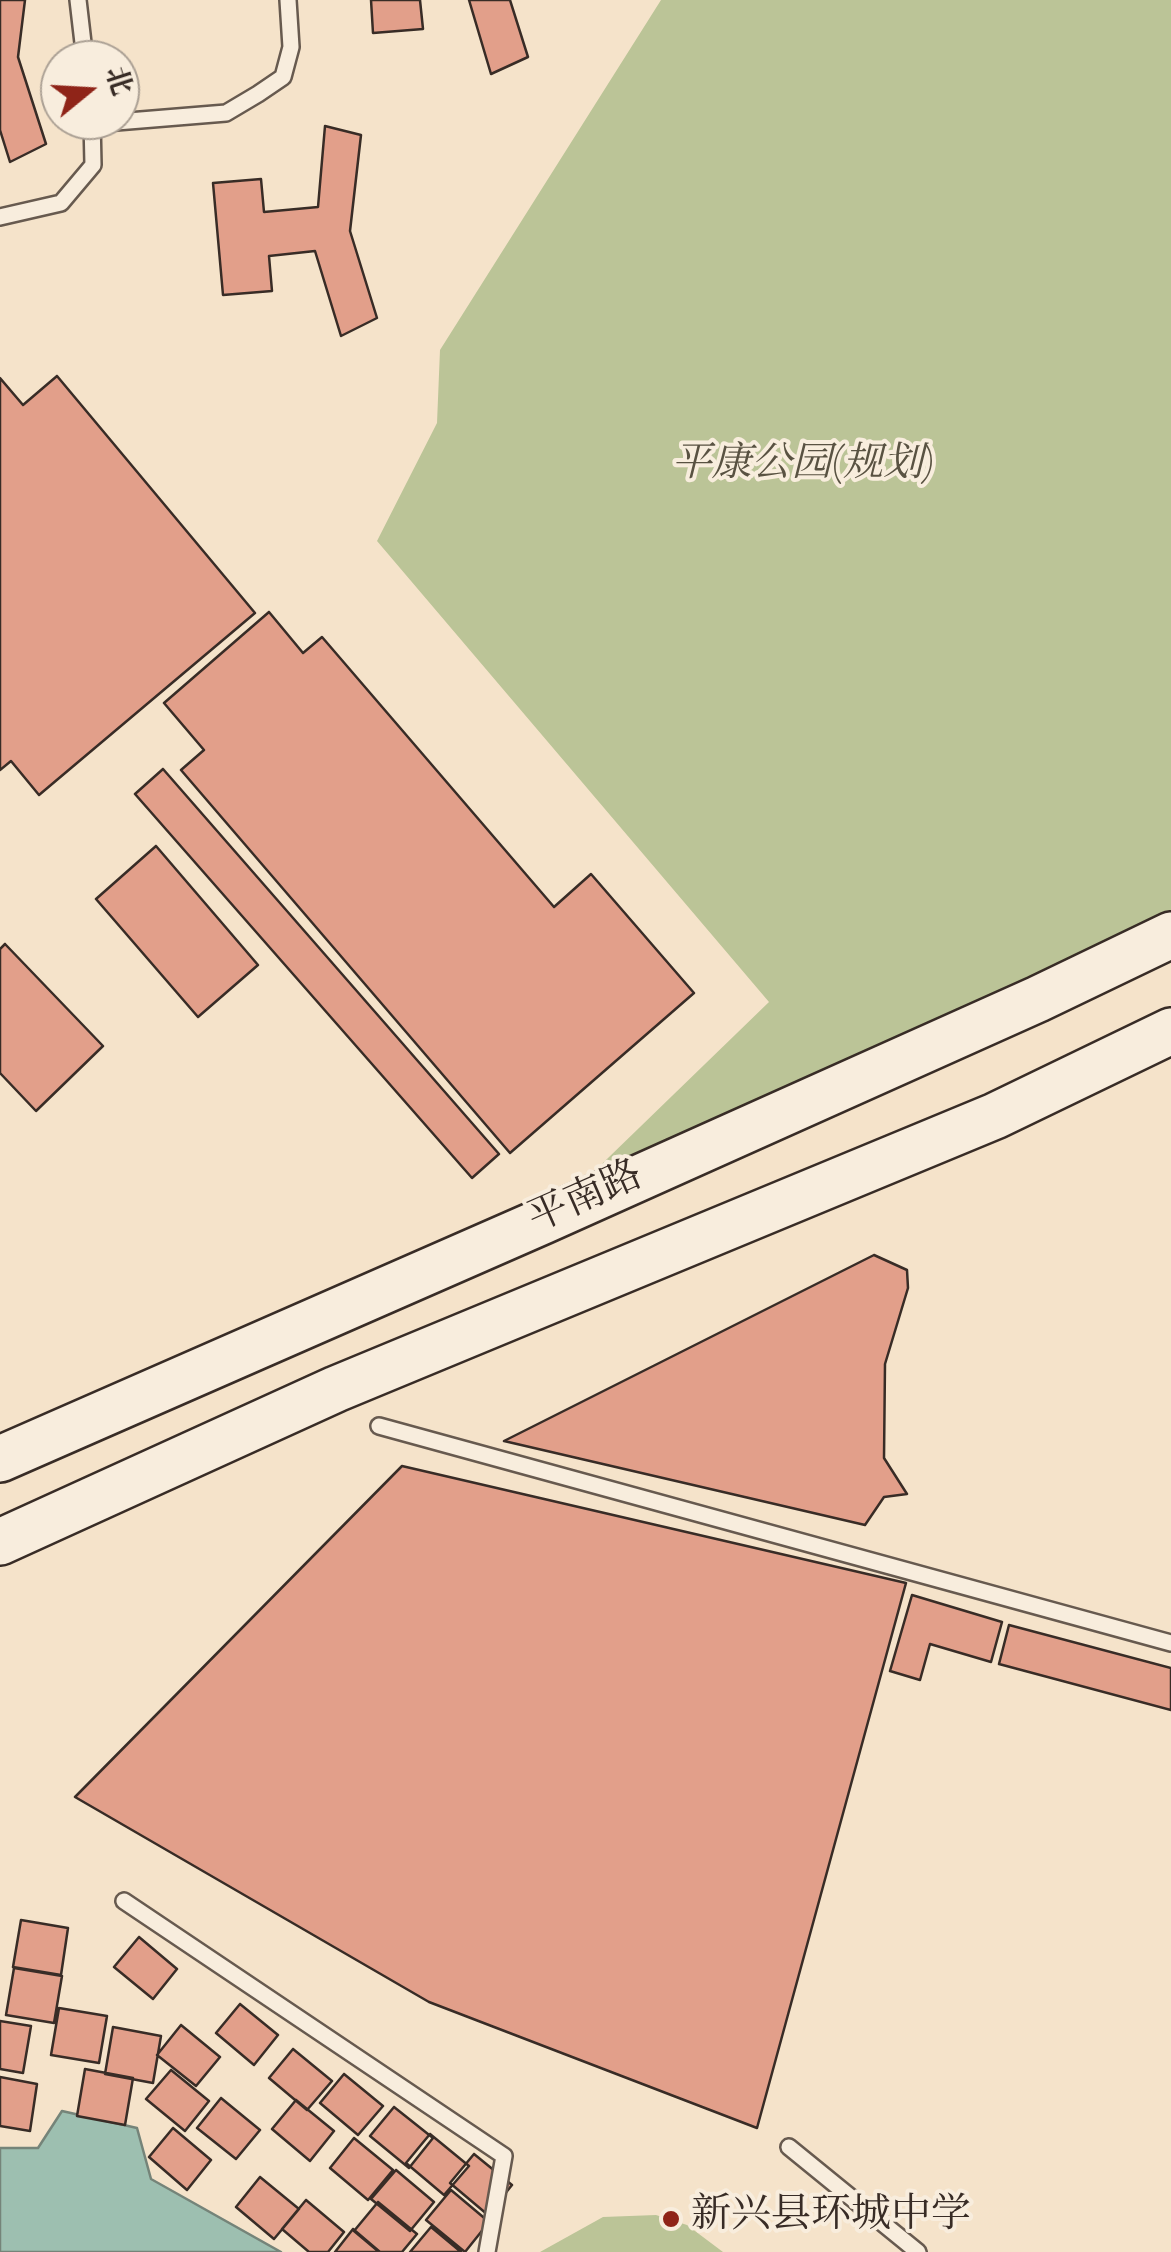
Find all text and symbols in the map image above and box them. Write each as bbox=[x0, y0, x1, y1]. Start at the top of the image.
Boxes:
north arrow bbox=[40, 40, 140, 140]
text: 北 bbox=[93, 62, 140, 101]
park label: 平康公园(规划) bbox=[671, 444, 935, 492]
street label: 平南路 bbox=[522, 1155, 652, 1247]
place label: 新兴县环城中学 bbox=[691, 2195, 971, 2243]
marker: 新兴县环城中学 bbox=[660, 2208, 682, 2230]

